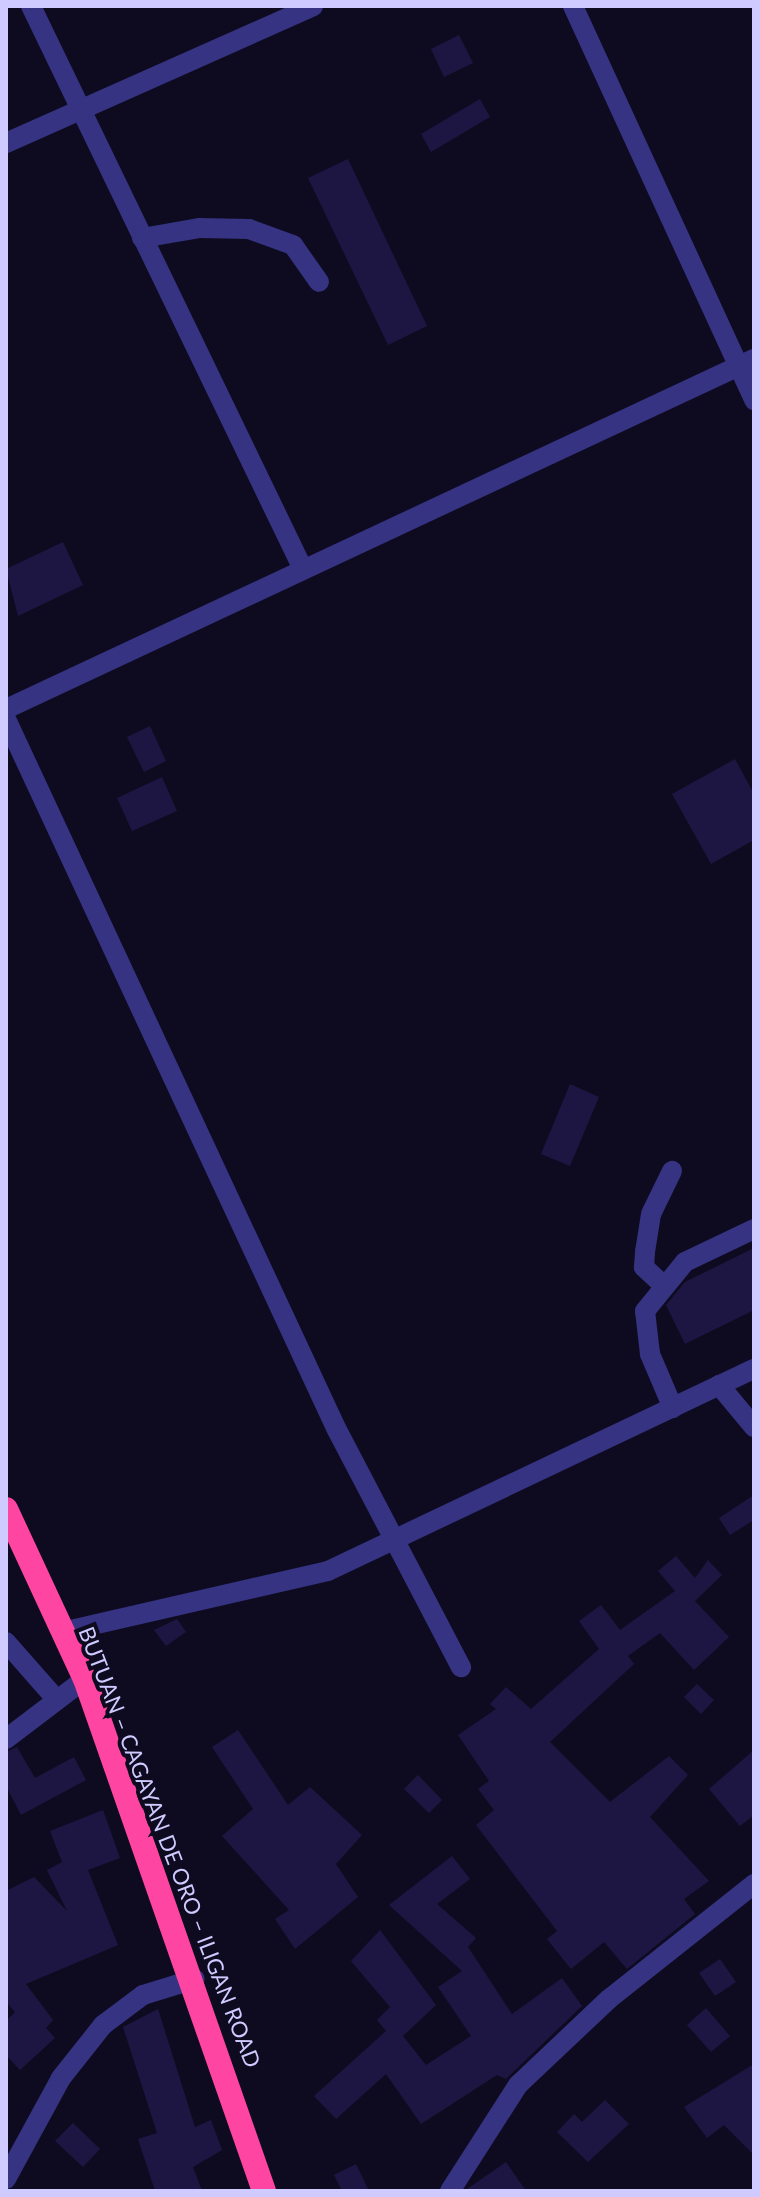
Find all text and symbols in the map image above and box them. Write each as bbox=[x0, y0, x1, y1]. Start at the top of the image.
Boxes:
street label: BUTUAN – CAGAYAN DE ORO – ILIGAN ROAD bbox=[73, 1623, 267, 2071]

